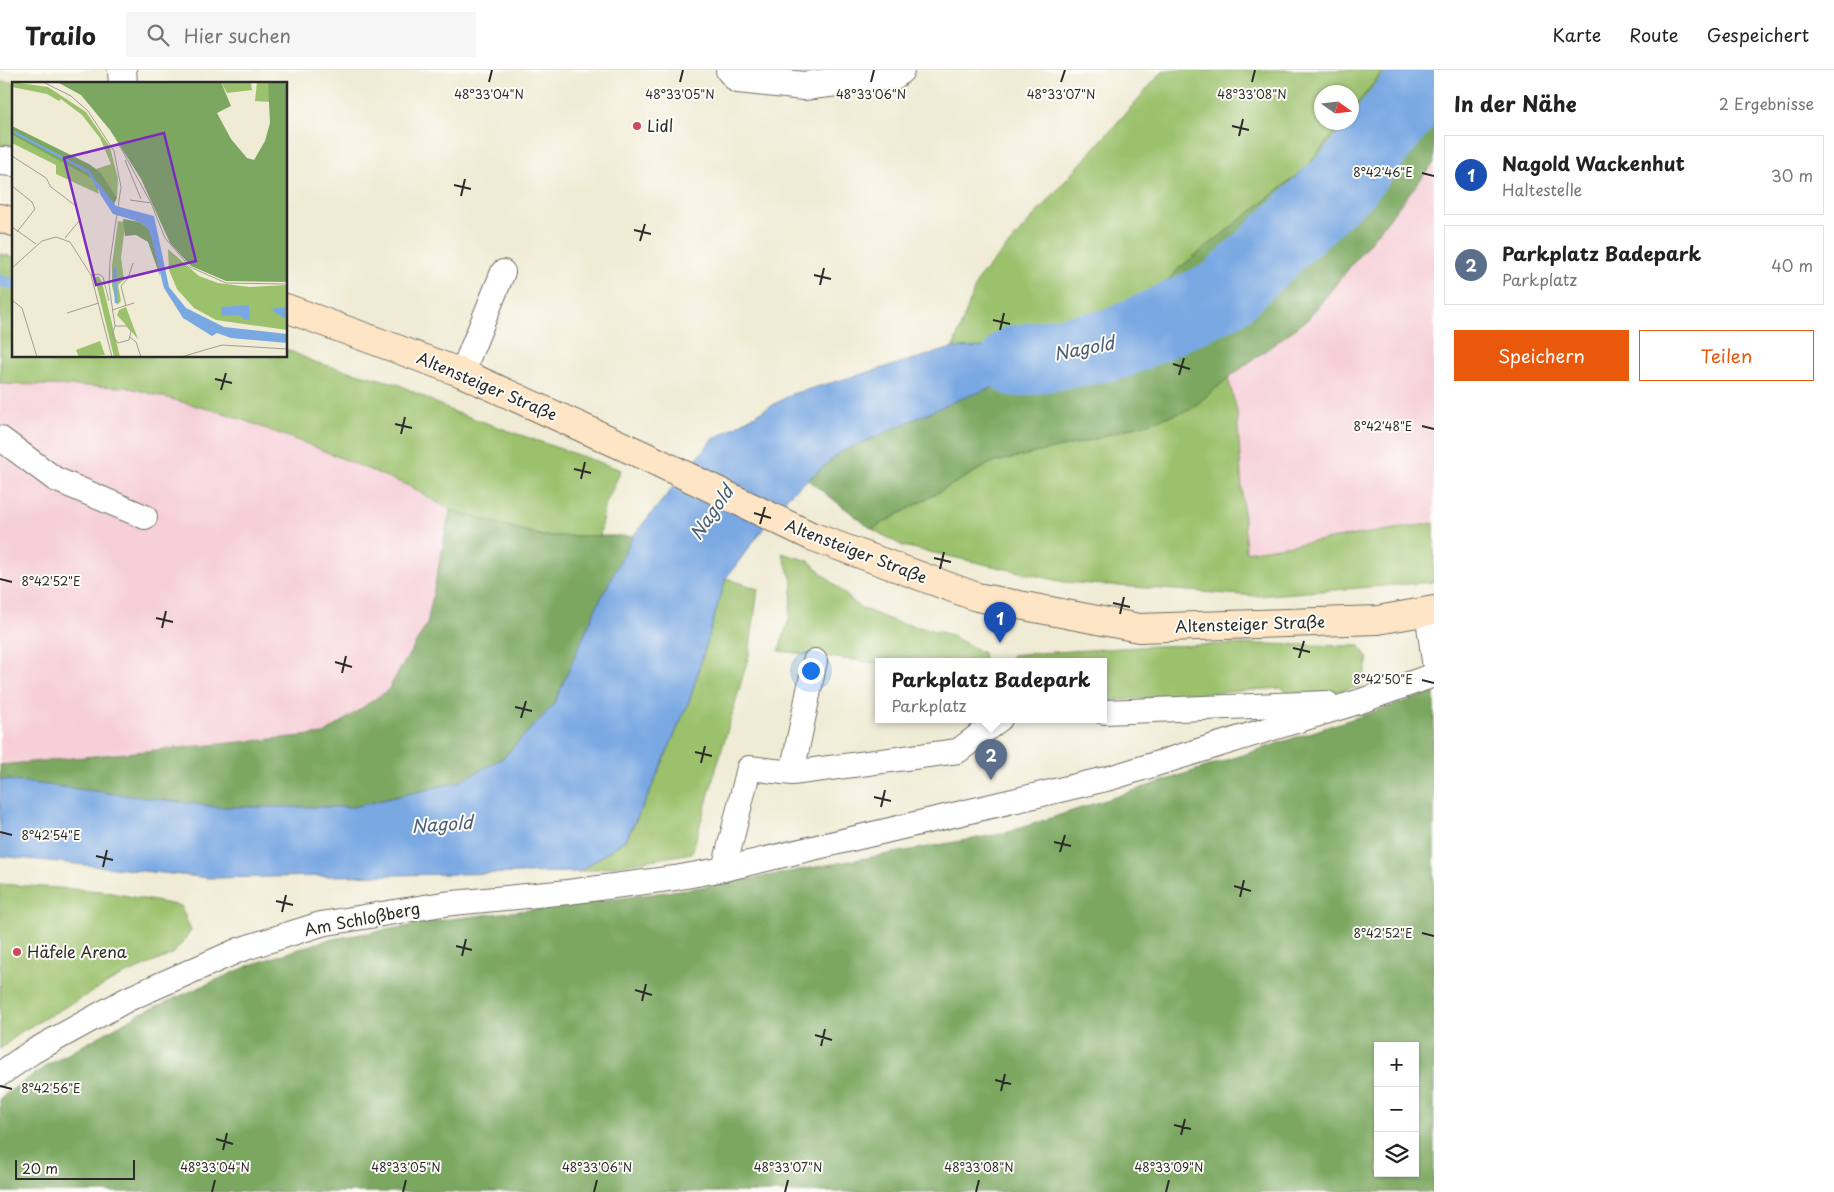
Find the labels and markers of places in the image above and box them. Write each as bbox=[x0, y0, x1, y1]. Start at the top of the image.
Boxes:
place label: Lidl bbox=[647, 113, 673, 137]
marker: Lidl bbox=[631, 120, 643, 132]
pin: 1 bbox=[984, 602, 1016, 643]
pin: 2 bbox=[975, 739, 1007, 780]
place label: Häfele Arena bbox=[27, 939, 127, 963]
marker: Häfele Arena bbox=[11, 946, 23, 958]

